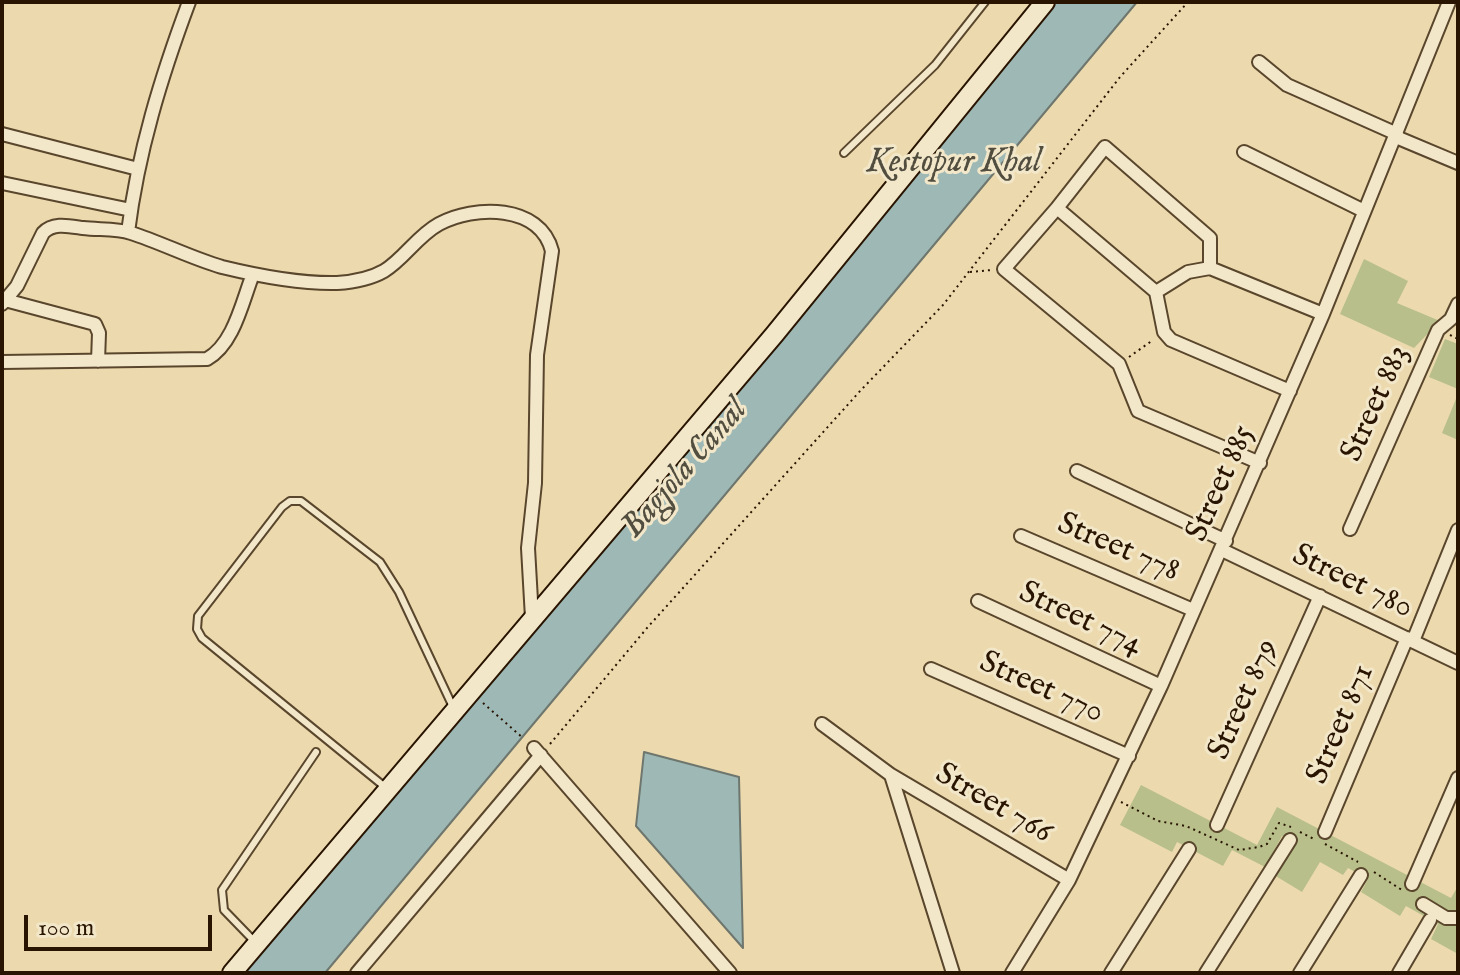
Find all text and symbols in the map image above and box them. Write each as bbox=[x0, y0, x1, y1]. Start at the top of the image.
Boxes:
water label: Kestopur Khal bbox=[867, 144, 1041, 184]
street label: Street 883 bbox=[1334, 340, 1420, 468]
water label: Bagjola Canal bbox=[614, 392, 758, 548]
street label: Street 885 bbox=[1179, 420, 1265, 548]
street label: Street 778 bbox=[1051, 506, 1185, 592]
street label: Street 780 bbox=[1285, 537, 1419, 629]
street label: Street 774 bbox=[1012, 575, 1148, 665]
street label: Street 879 bbox=[1201, 634, 1289, 766]
street label: Street 770 bbox=[973, 645, 1109, 733]
street label: Street 871 bbox=[1300, 660, 1384, 790]
street label: Street 766 bbox=[928, 756, 1058, 854]
scale bar bbox=[28, 899, 216, 949]
text: 100 m bbox=[38, 913, 94, 944]

